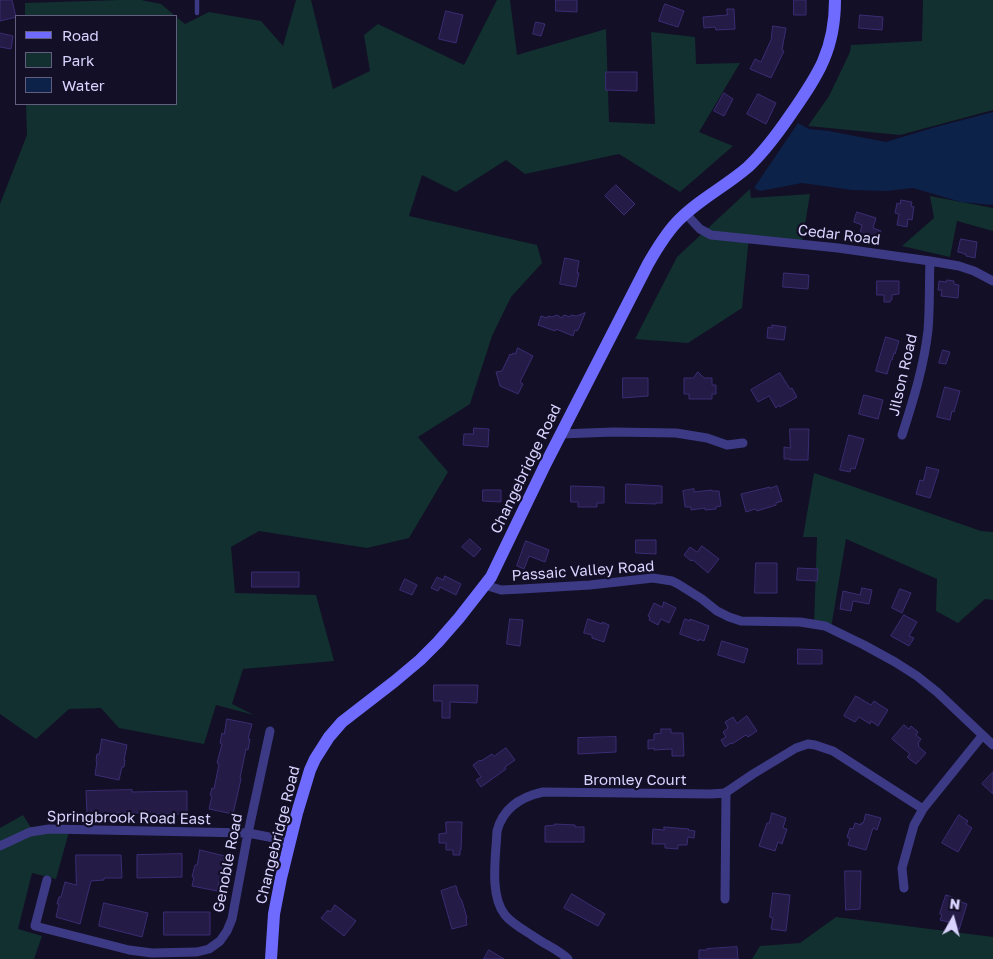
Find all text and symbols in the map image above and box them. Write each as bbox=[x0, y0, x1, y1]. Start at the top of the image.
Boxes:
legend bbox=[15, 15, 178, 105]
text: Road bbox=[62, 26, 99, 44]
text: Park bbox=[62, 51, 94, 69]
text: Water bbox=[62, 76, 105, 94]
street label: Cedar Road bbox=[797, 221, 881, 249]
street label: Jilson Road bbox=[885, 332, 921, 418]
street label: Changebridge Road bbox=[487, 401, 565, 537]
street label: Passaic Valley Road bbox=[511, 557, 655, 585]
street label: Changebridge Road bbox=[252, 764, 304, 906]
street label: Bromley Court bbox=[583, 771, 687, 789]
street label: Springbrook Road East bbox=[47, 808, 211, 828]
street label: Genoble Road bbox=[210, 812, 246, 914]
north arrow bbox=[928, 894, 978, 944]
text: N bbox=[949, 895, 961, 913]

